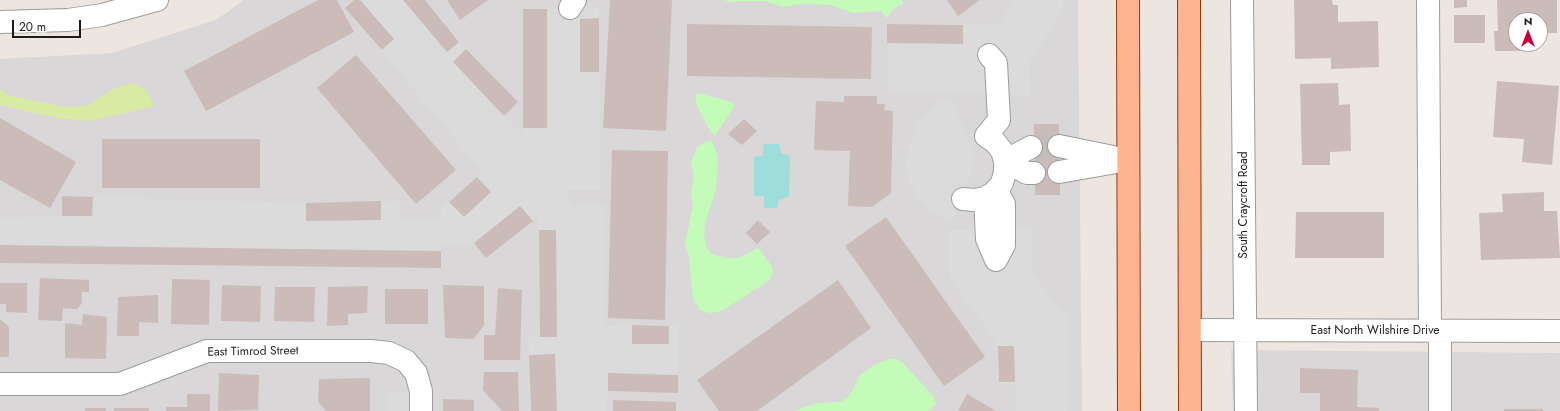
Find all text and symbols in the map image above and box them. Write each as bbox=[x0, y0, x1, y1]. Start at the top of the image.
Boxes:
scale bar bbox=[14, 12, 83, 38]
north arrow bbox=[1508, 12, 1548, 52]
text: N bbox=[1524, 13, 1532, 29]
text: 20 m bbox=[19, 18, 46, 36]
street label: South Craycroft Road bbox=[1237, 151, 1251, 259]
street label: East North Wilshire Drive bbox=[1311, 324, 1439, 338]
street label: East Timrod Street bbox=[207, 344, 299, 360]

